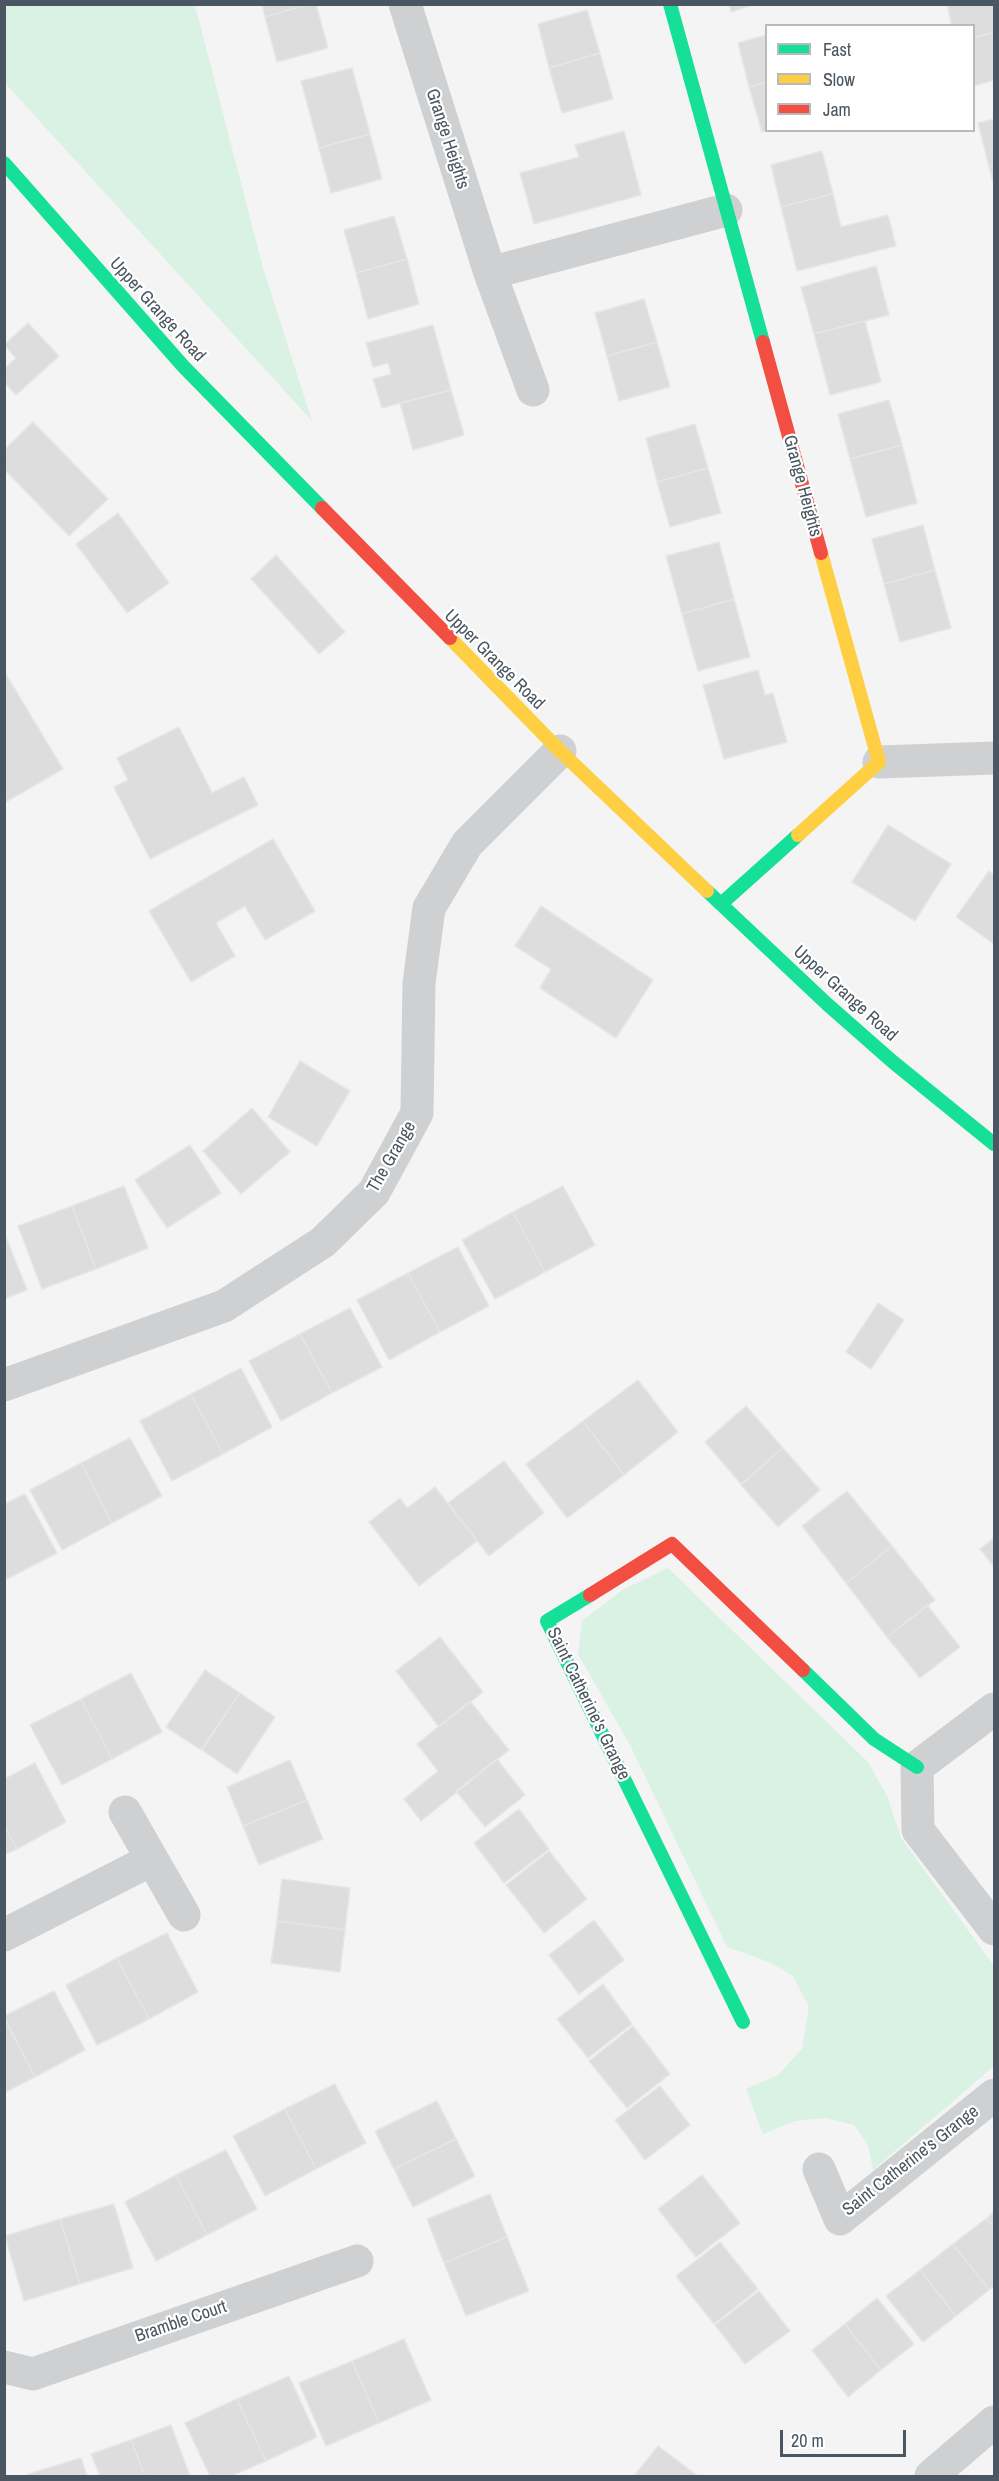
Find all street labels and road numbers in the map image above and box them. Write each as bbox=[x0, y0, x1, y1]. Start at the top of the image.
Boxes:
street label: Grange Heights bbox=[421, 86, 473, 192]
street label: Upper Grange Road bbox=[105, 253, 209, 367]
street label: Grange Heights bbox=[778, 433, 826, 539]
street label: Upper Grange Road bbox=[439, 605, 549, 715]
street label: Upper Grange Road bbox=[788, 942, 902, 1046]
street label: The Grange bbox=[363, 1117, 421, 1197]
street label: Saint Catherine's Grange bbox=[542, 1624, 634, 1784]
street label: Saint Catherine's Grange bbox=[839, 2101, 983, 2221]
street label: Bramble Court bbox=[133, 2296, 229, 2348]

